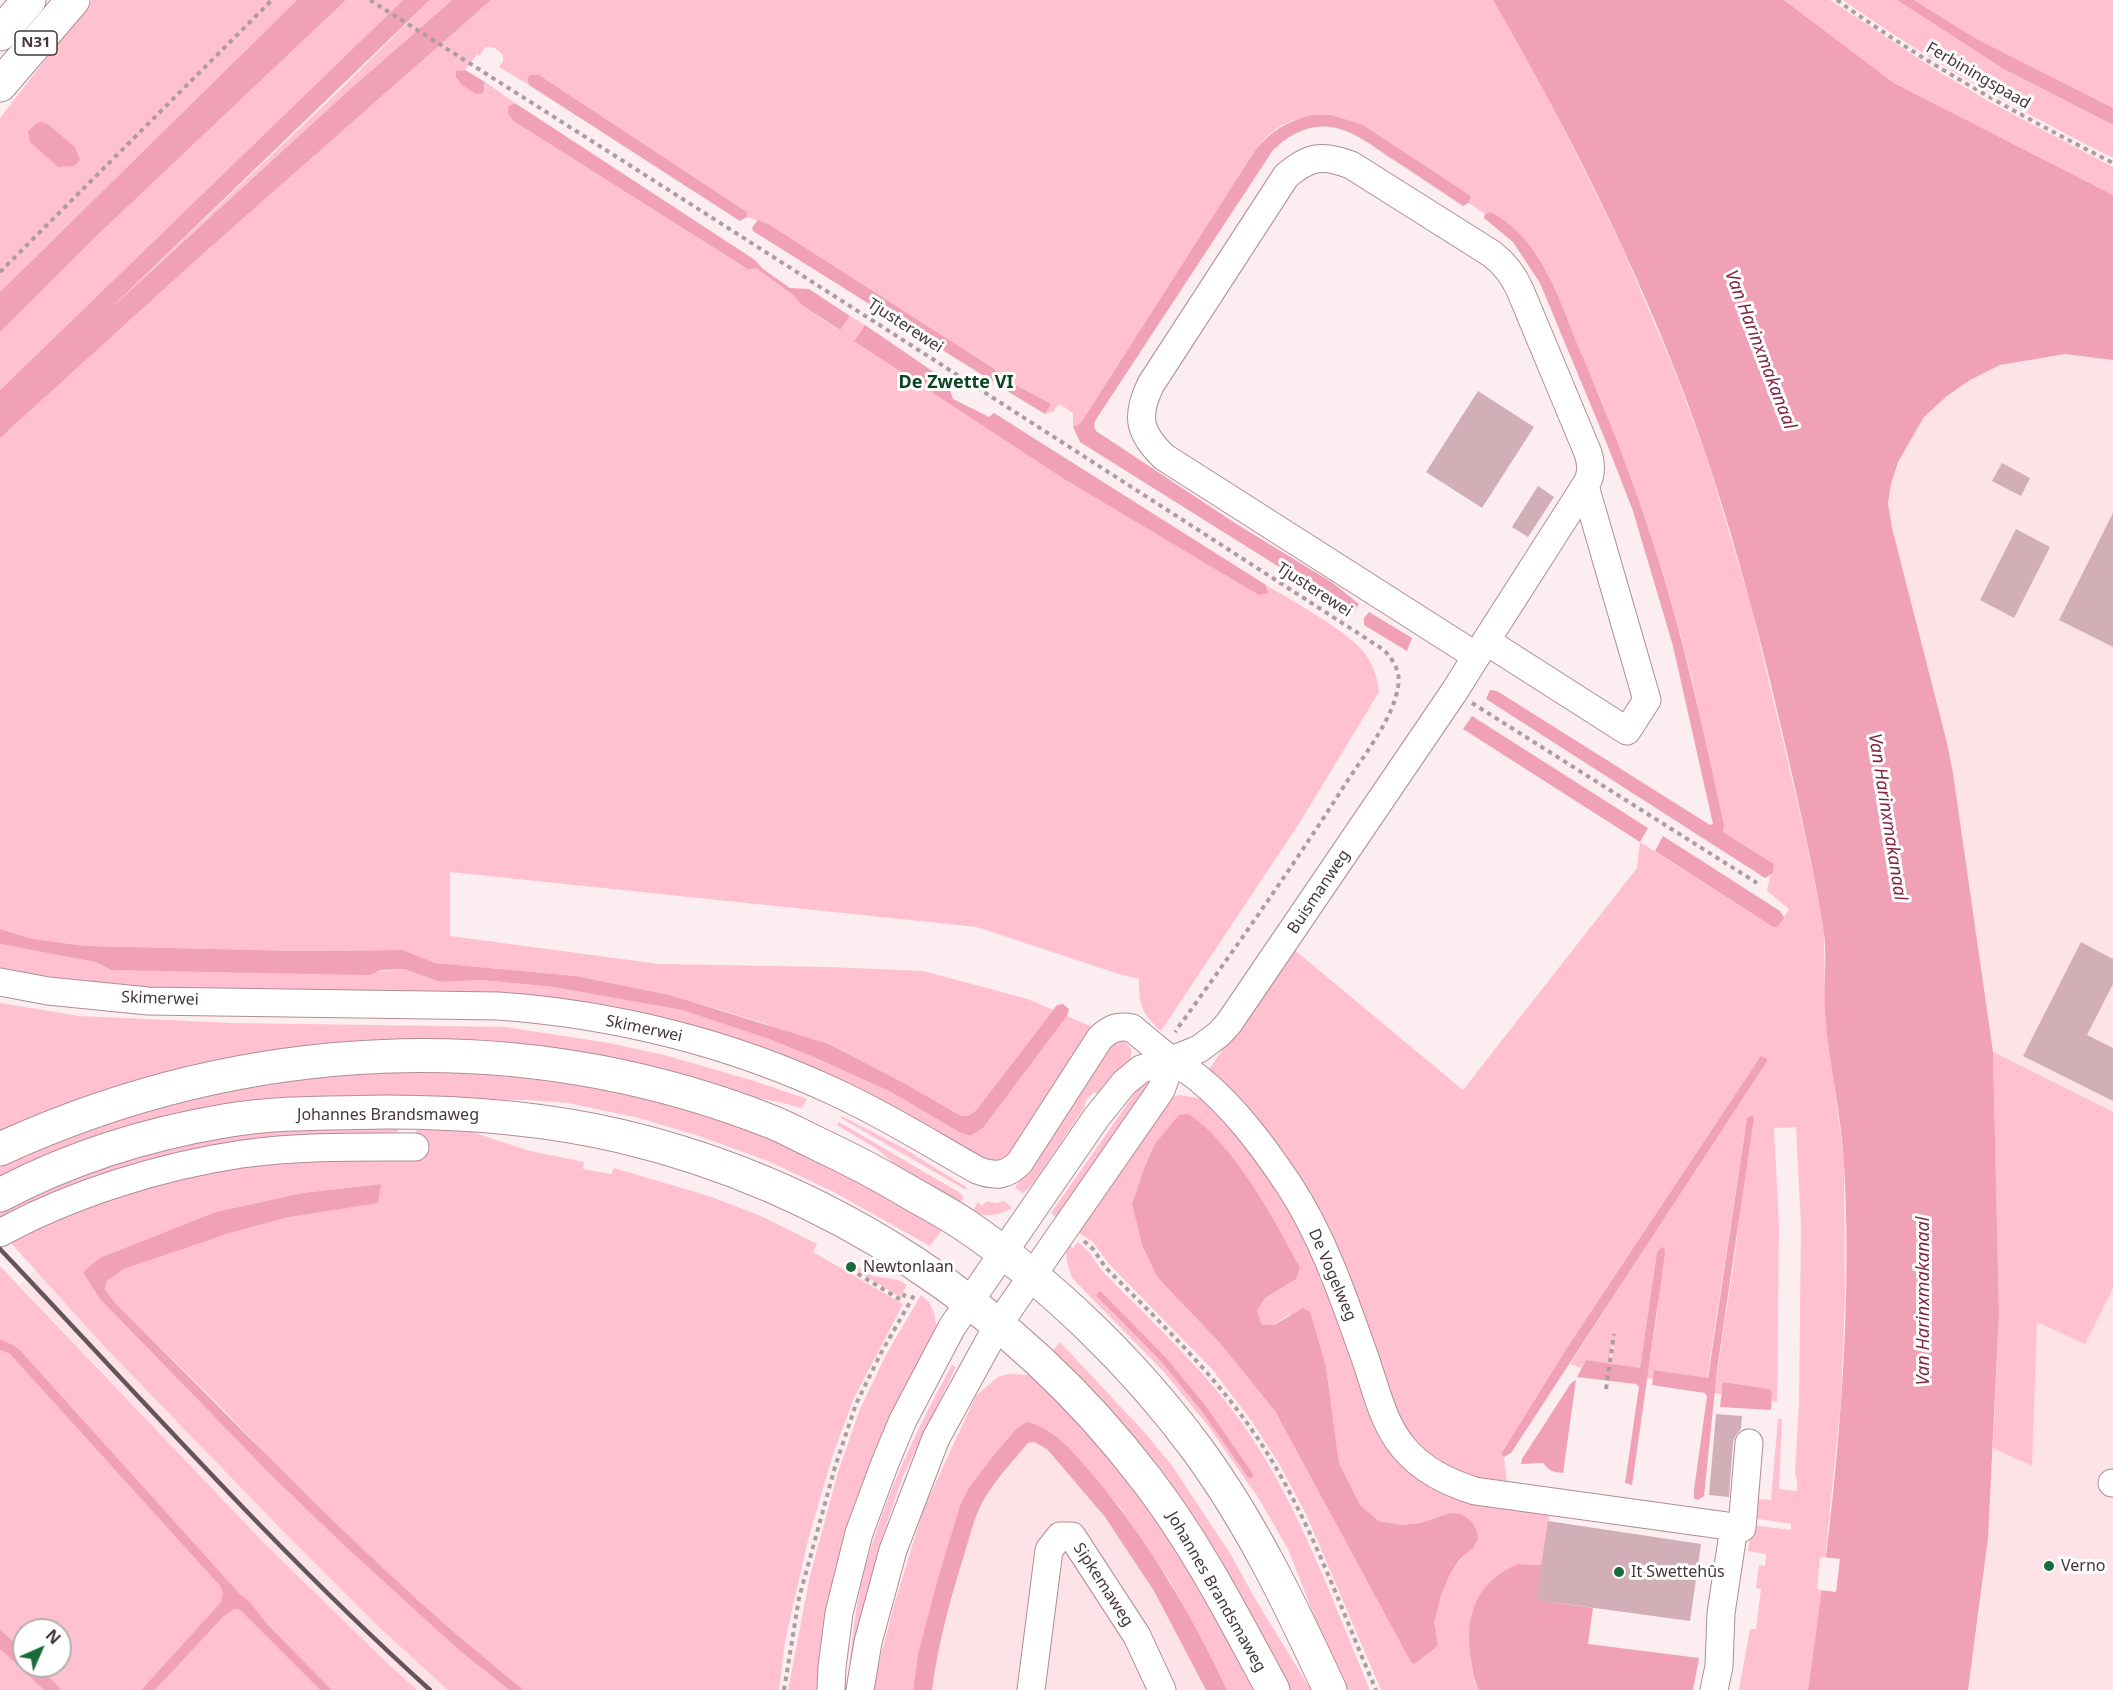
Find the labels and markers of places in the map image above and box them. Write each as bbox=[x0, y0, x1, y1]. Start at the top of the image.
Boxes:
place label: Newtonlaan bbox=[863, 1257, 954, 1277]
marker: Newtonlaan bbox=[844, 1260, 858, 1274]
place label: Verno bbox=[2061, 1556, 2105, 1576]
marker: Verno bbox=[2042, 1559, 2056, 1573]
place label: It Swettehûs bbox=[1631, 1562, 1725, 1582]
marker: It Swettehûs bbox=[1612, 1565, 1626, 1579]

